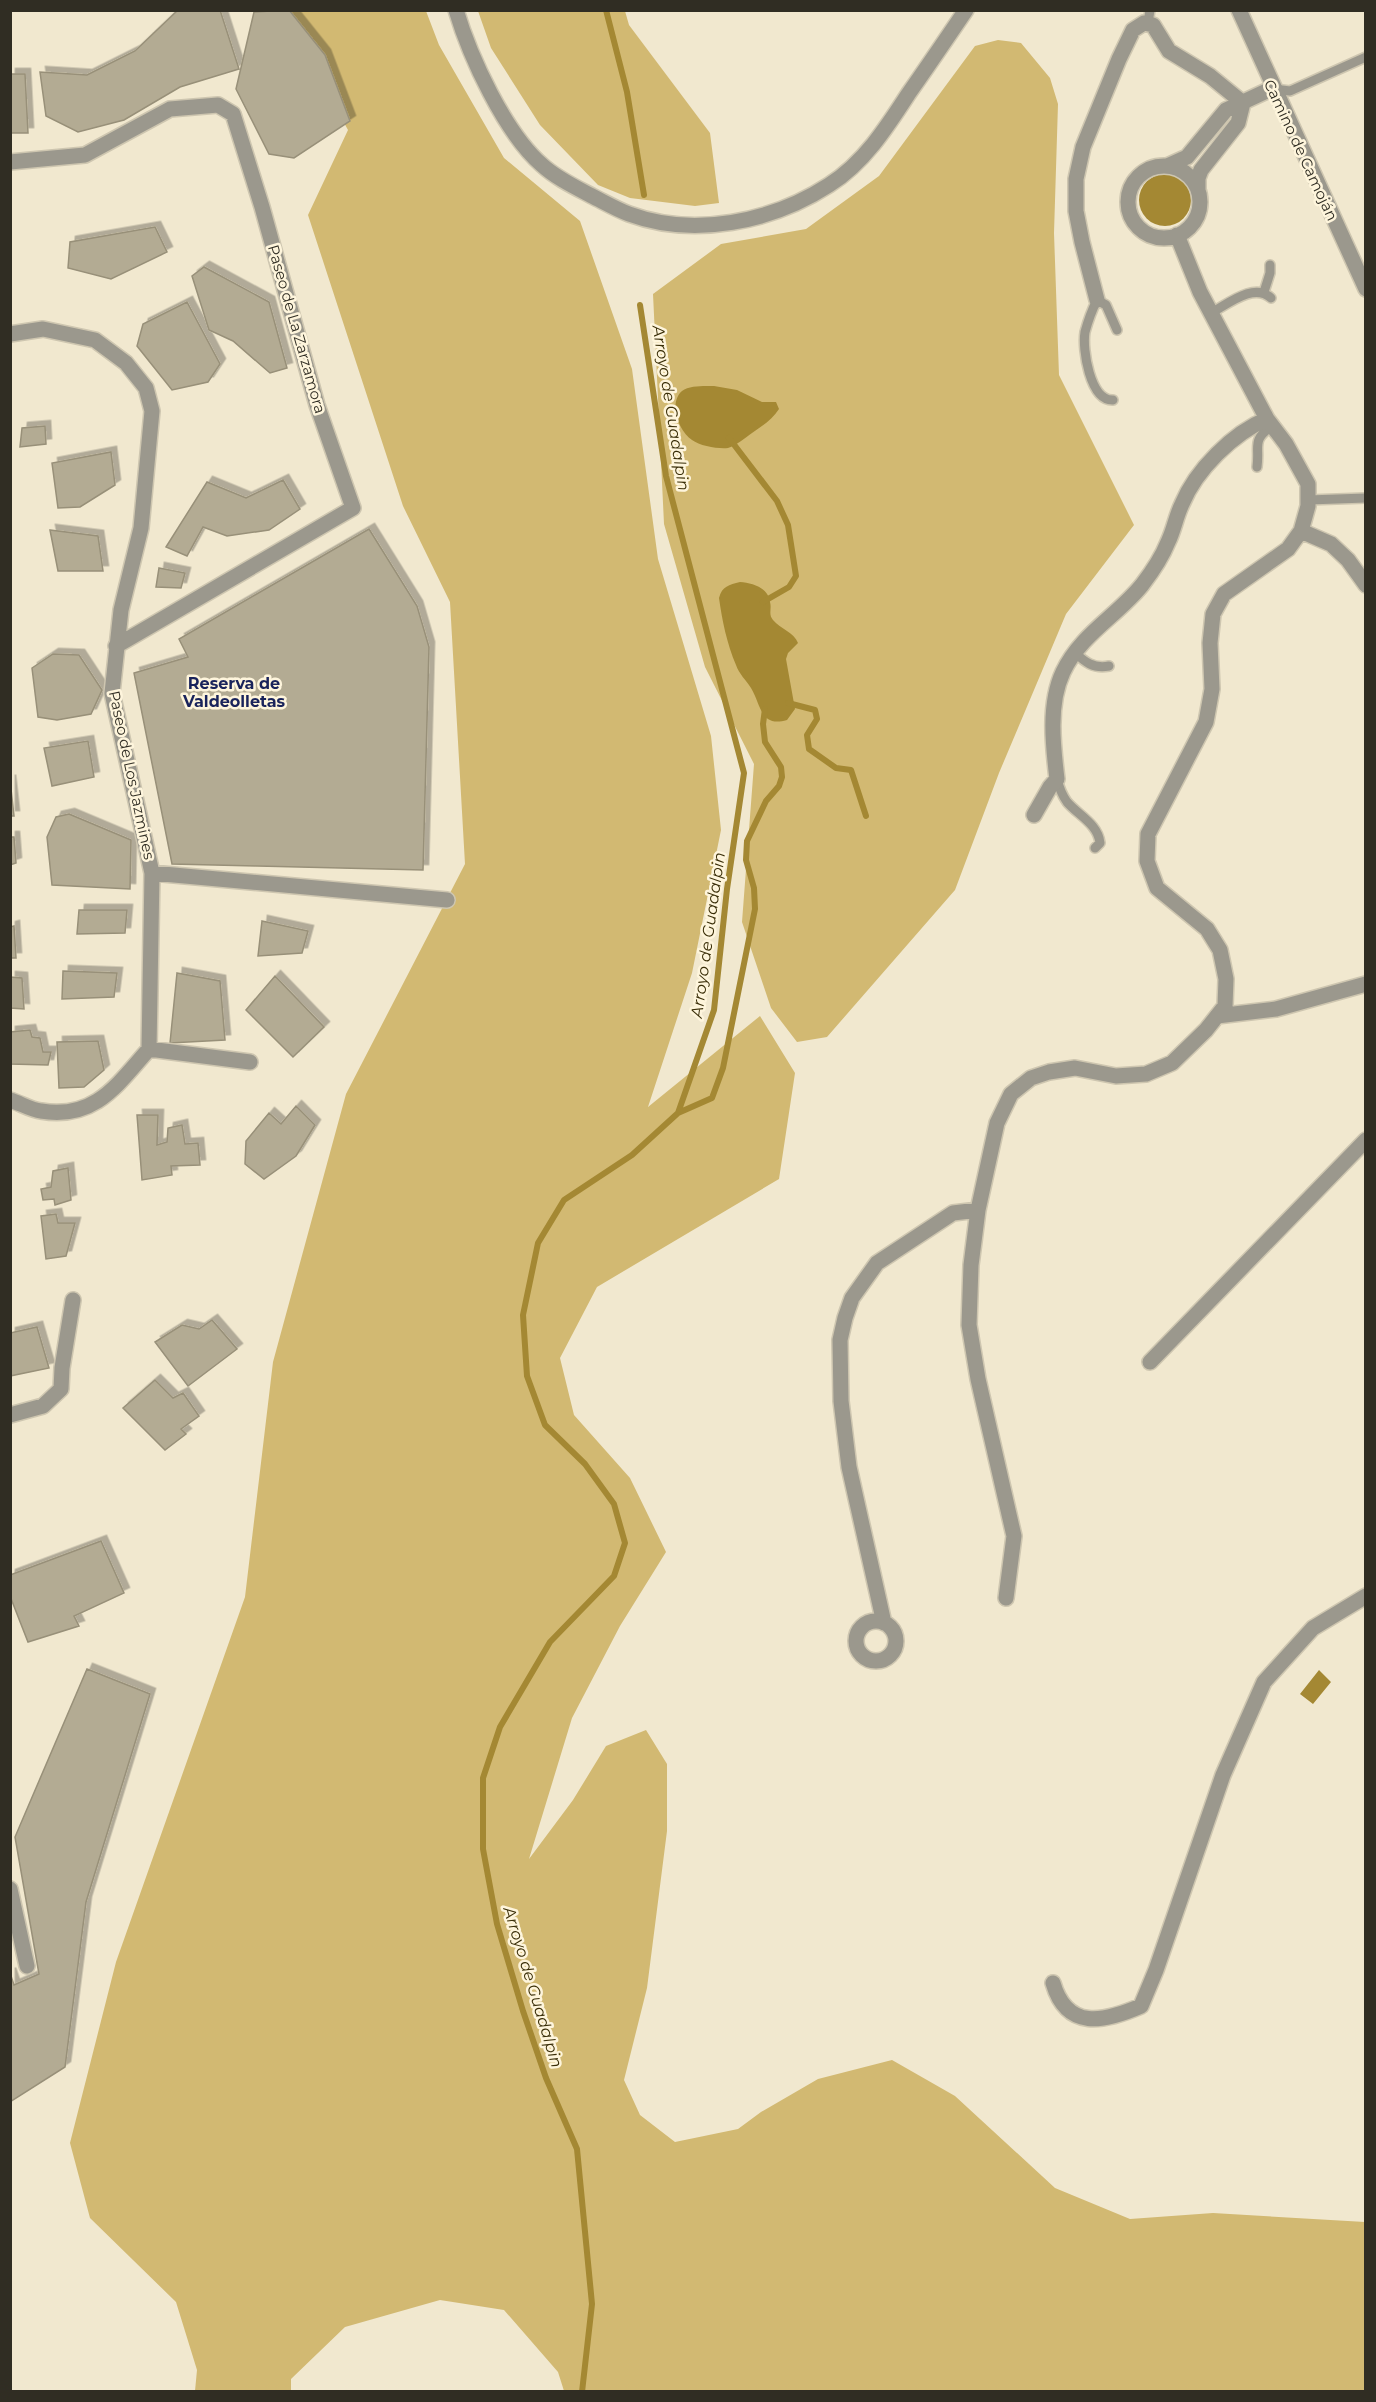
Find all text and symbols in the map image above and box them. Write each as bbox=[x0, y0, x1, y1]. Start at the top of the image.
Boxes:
street label: Camino de Camoján bbox=[1260, 76, 1342, 224]
street label: Paseo de La Zarzamora bbox=[264, 242, 330, 416]
water label: Arroyo de Guadalpin bbox=[648, 323, 693, 492]
district label: Reserva de Valdeolletas bbox=[182, 674, 286, 711]
street label: Paseo de Los Jazmines bbox=[105, 689, 159, 861]
water label: Arroyo de Guadalpin bbox=[687, 851, 729, 1020]
water label: Arroyo de Guadalpin bbox=[499, 1903, 567, 2070]

